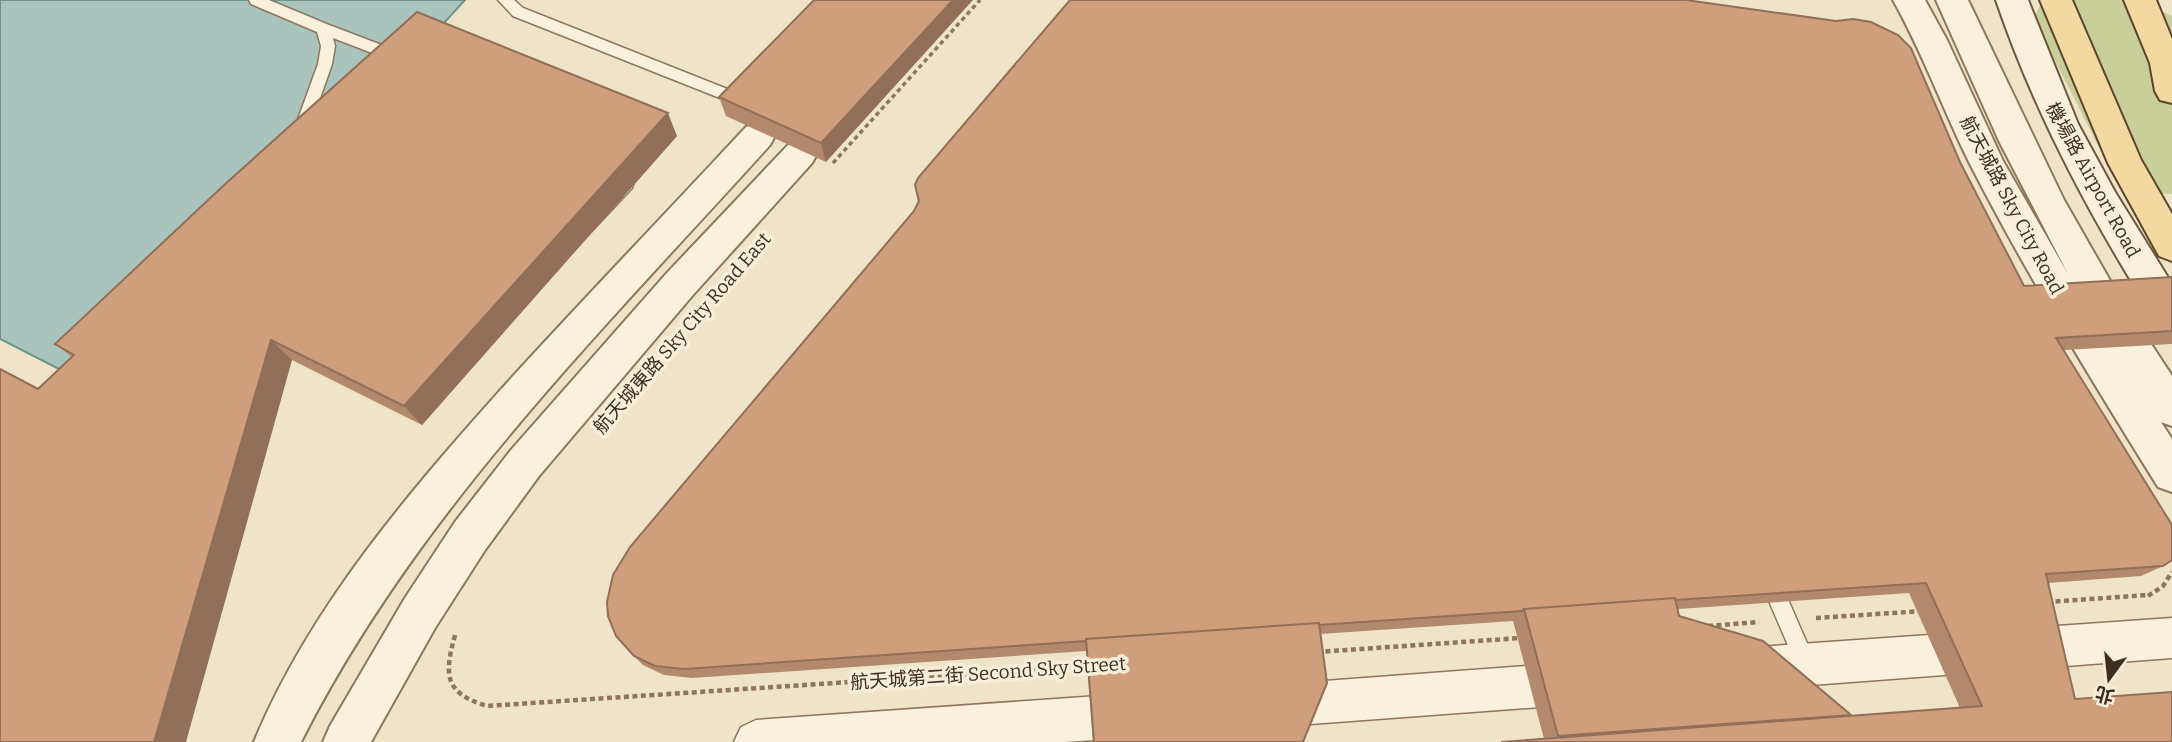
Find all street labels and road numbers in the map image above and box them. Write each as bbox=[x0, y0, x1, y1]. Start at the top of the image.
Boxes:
street label: 機場路 Airport Road bbox=[2041, 98, 2145, 262]
street label: 航天城路 Sky City Road bbox=[1955, 112, 2069, 298]
street label: 航天城東路 Sky City Road East bbox=[588, 228, 776, 438]
street label: 航天城第二街 Second Sky Street bbox=[849, 652, 1127, 694]

